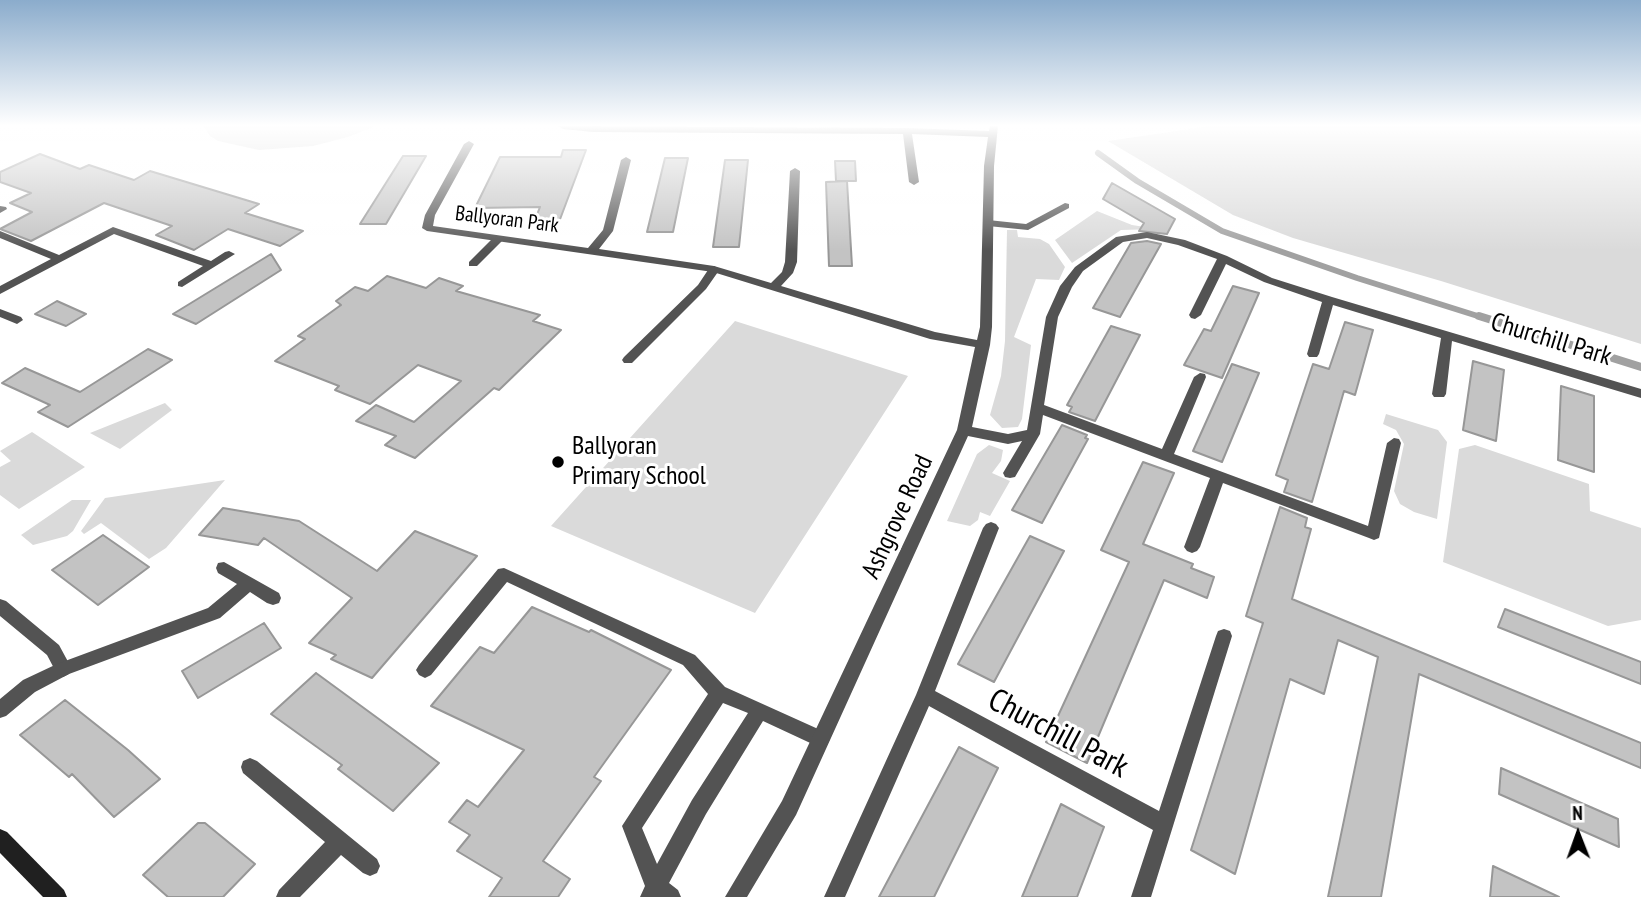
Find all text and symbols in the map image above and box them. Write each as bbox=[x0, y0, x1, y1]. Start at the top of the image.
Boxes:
street label: Ballyoran Park bbox=[454, 201, 560, 239]
street label: Churchill Park bbox=[1487, 307, 1615, 373]
place label: Ballyoran Primary School bbox=[572, 431, 706, 492]
street label: Ashgrove Road bbox=[856, 450, 940, 584]
marker: Ballyoran Primary School bbox=[550, 454, 566, 470]
street label: Churchill Park bbox=[981, 681, 1135, 787]
north arrow bbox=[1543, 799, 1613, 869]
text: N bbox=[1572, 801, 1583, 825]

